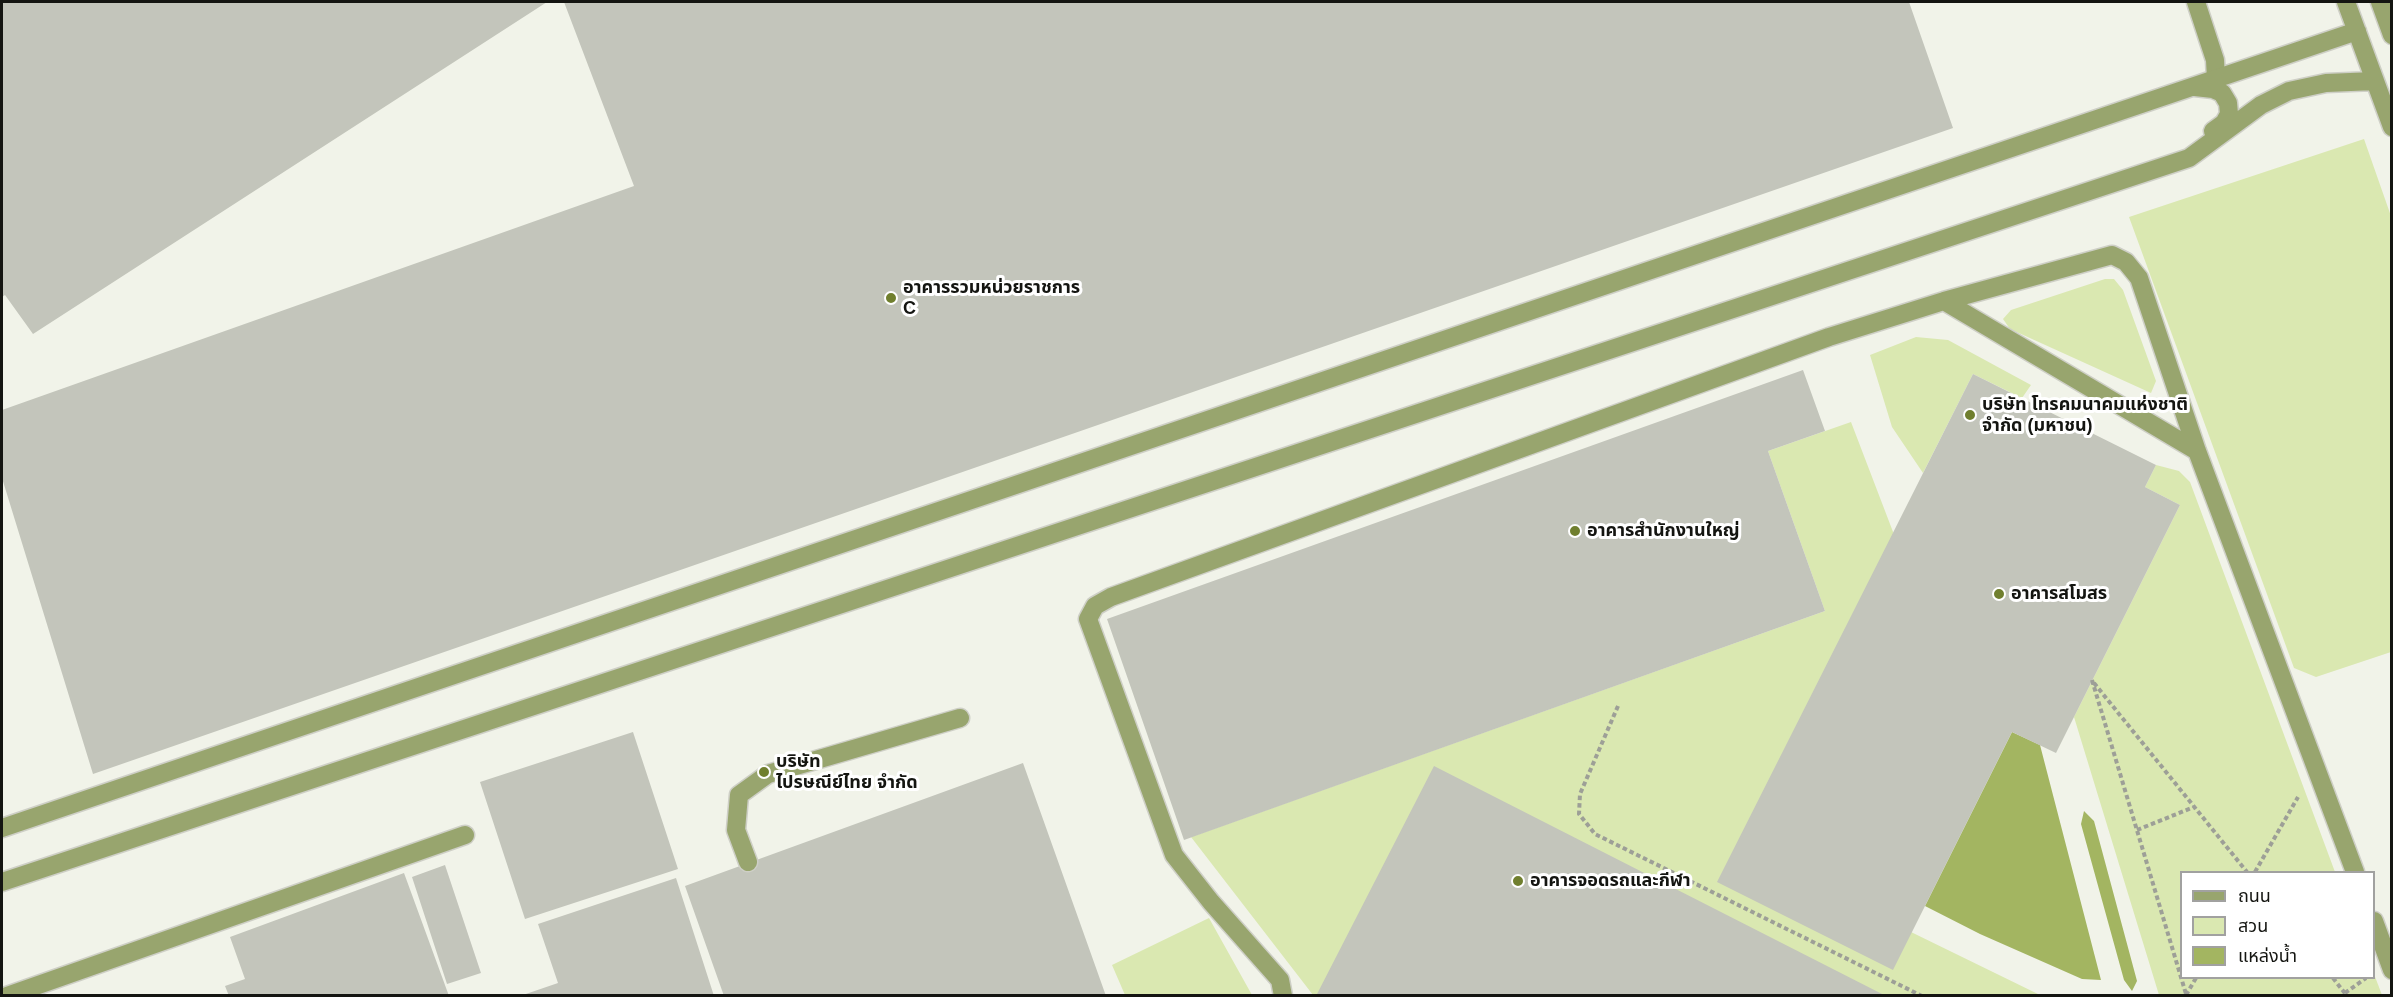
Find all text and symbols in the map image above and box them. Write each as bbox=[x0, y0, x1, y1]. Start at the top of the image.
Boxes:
place label: อาคารรวมหน่วยราชการ C bbox=[903, 277, 1080, 320]
marker: อาคารรวมหน่วยราชการ C bbox=[884, 291, 898, 305]
place label: บริษัท โทรคมนาคมแห่งชาติ จำกัด (มหาชน) bbox=[1982, 394, 2188, 436]
marker: บริษัท โทรคมนาคมแห่งชาติ จำกัด (มหาชน) bbox=[1963, 408, 1977, 422]
place label: อาคารสำนักงานใหญ่ bbox=[1587, 520, 1740, 542]
marker: อาคารสำนักงานใหญ่ bbox=[1568, 524, 1582, 538]
place label: อาคารสโมสร bbox=[2011, 583, 2107, 605]
marker: อาคารสโมสร bbox=[1992, 587, 2006, 601]
place label: บริษัท ไปรษณีย์ไทย จำกัด bbox=[776, 751, 918, 794]
marker: บริษัท ไปรษณีย์ไทย จำกัด bbox=[757, 765, 771, 779]
place label: อาคารจอดรถและกีฬา bbox=[1530, 870, 1691, 892]
legend bbox=[2180, 871, 2375, 979]
marker: อาคารจอดรถและกีฬา bbox=[1511, 874, 1525, 888]
text: ถนน bbox=[2238, 886, 2271, 906]
text: สวน bbox=[2238, 916, 2268, 936]
text: แหล่งน้ำ bbox=[2238, 946, 2297, 966]

